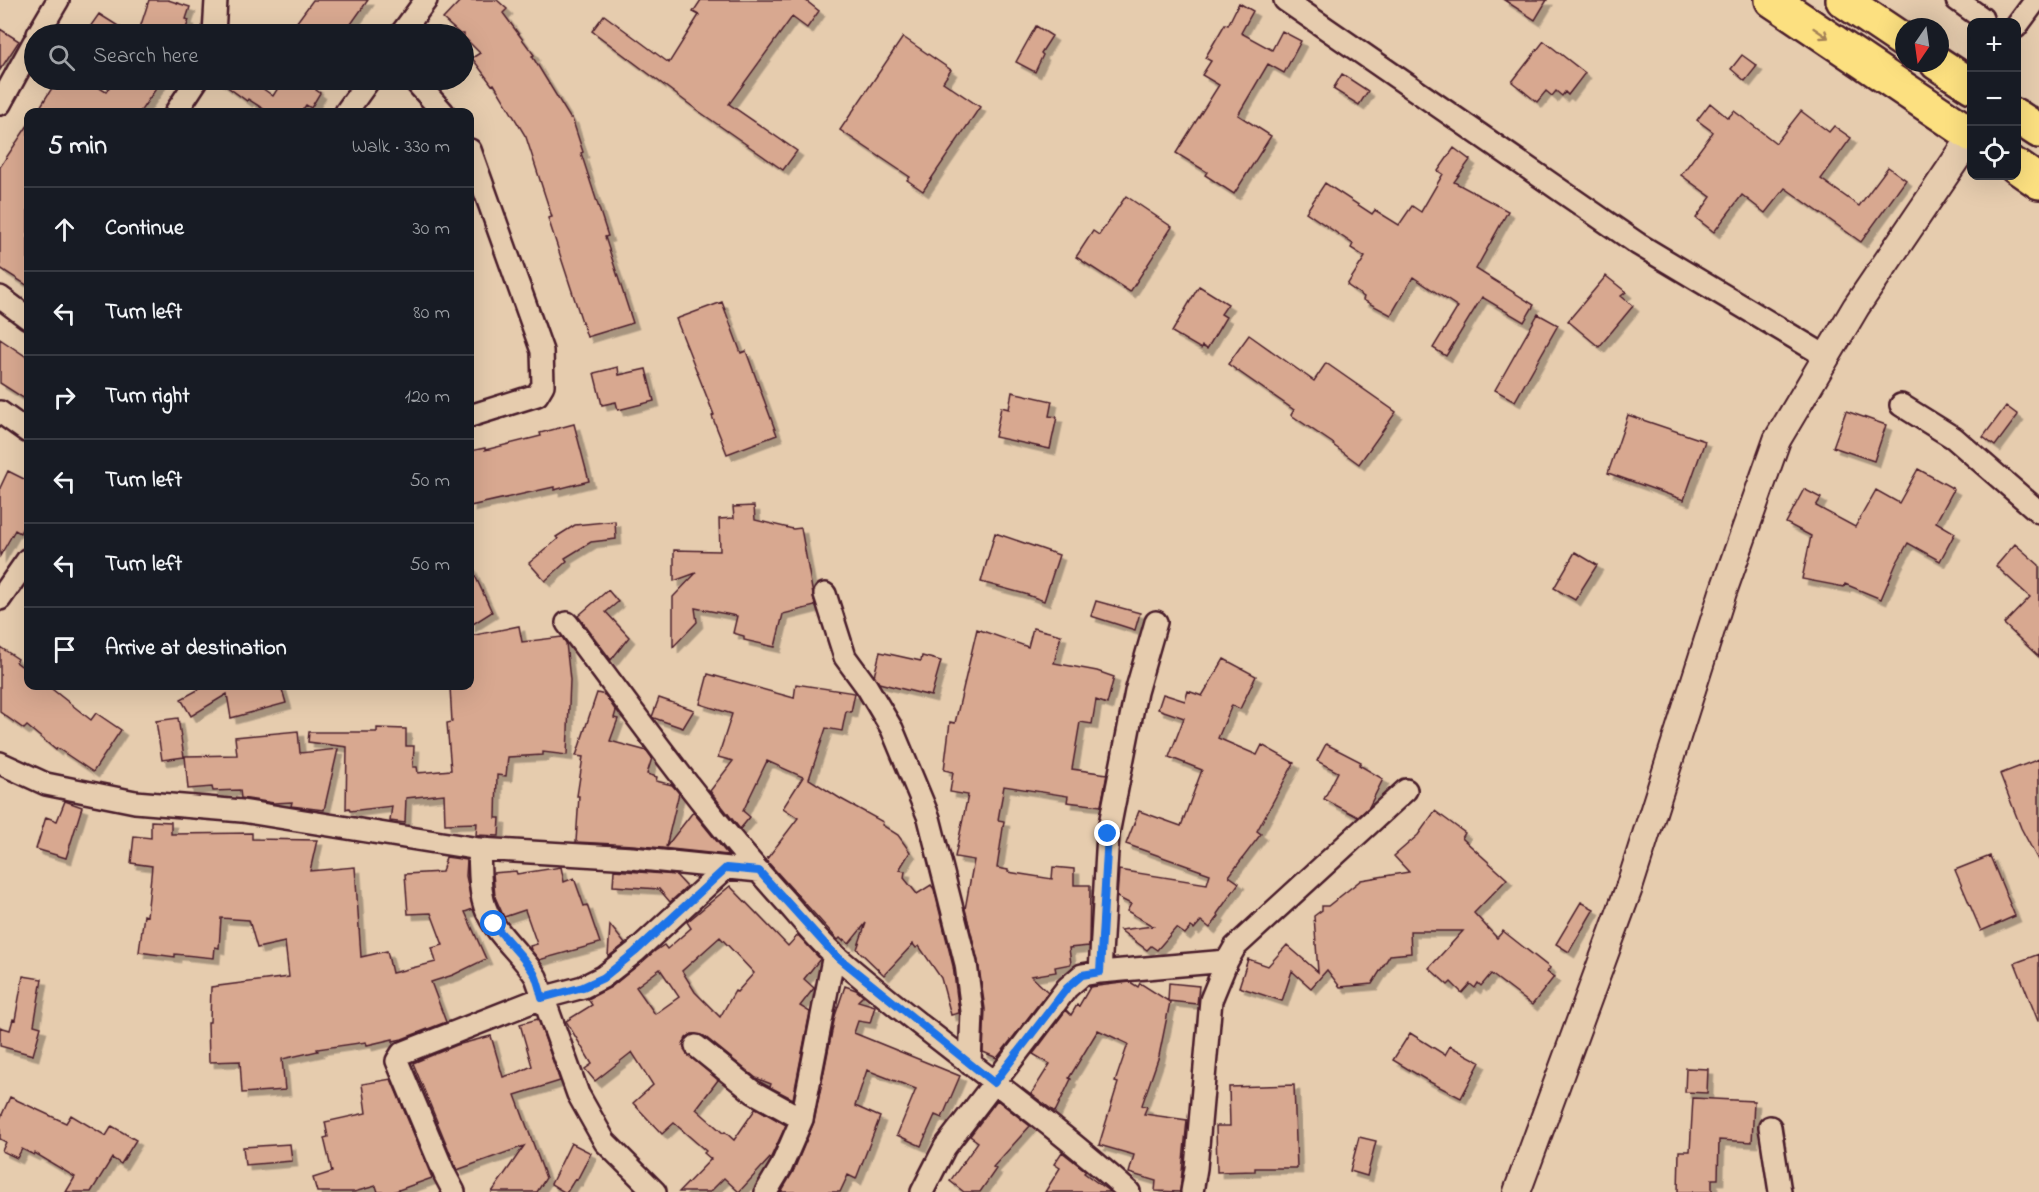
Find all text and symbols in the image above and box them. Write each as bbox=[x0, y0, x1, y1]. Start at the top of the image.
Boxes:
north arrow bbox=[1895, 18, 1949, 72]
map controls bbox=[1967, 18, 2021, 180]
button: + bbox=[1967, 18, 2021, 72]
search box bbox=[24, 24, 474, 90]
one-way arrow bbox=[1812, 27, 1829, 39]
icon: search bbox=[45, 41, 78, 74]
text: Search here bbox=[93, 41, 198, 73]
button: − bbox=[1967, 72, 2021, 126]
button: locate bbox=[1967, 126, 2021, 180]
text: 5 min bbox=[48, 128, 107, 166]
text: Walk · 330 m bbox=[352, 133, 450, 162]
icon: ahead bbox=[48, 213, 81, 246]
text: Continue bbox=[105, 213, 184, 245]
text: 30 m bbox=[413, 215, 450, 244]
icon: left bbox=[48, 297, 81, 330]
text: Turn left bbox=[105, 297, 182, 329]
text: 80 m bbox=[413, 299, 450, 328]
icon: right bbox=[48, 381, 81, 414]
text: Turn right bbox=[105, 381, 190, 413]
text: 120 m bbox=[405, 383, 450, 412]
icon: left bbox=[48, 465, 81, 498]
text: Turn left bbox=[105, 465, 182, 497]
text: 50 m bbox=[409, 467, 450, 496]
icon: left bbox=[48, 549, 81, 582]
text: Turn left bbox=[105, 549, 182, 581]
text: 50 m bbox=[409, 551, 450, 580]
icon: arrive bbox=[48, 633, 81, 666]
text: Arrive at destination bbox=[105, 633, 287, 665]
route end bbox=[1094, 820, 1120, 846]
route start bbox=[480, 910, 506, 936]

